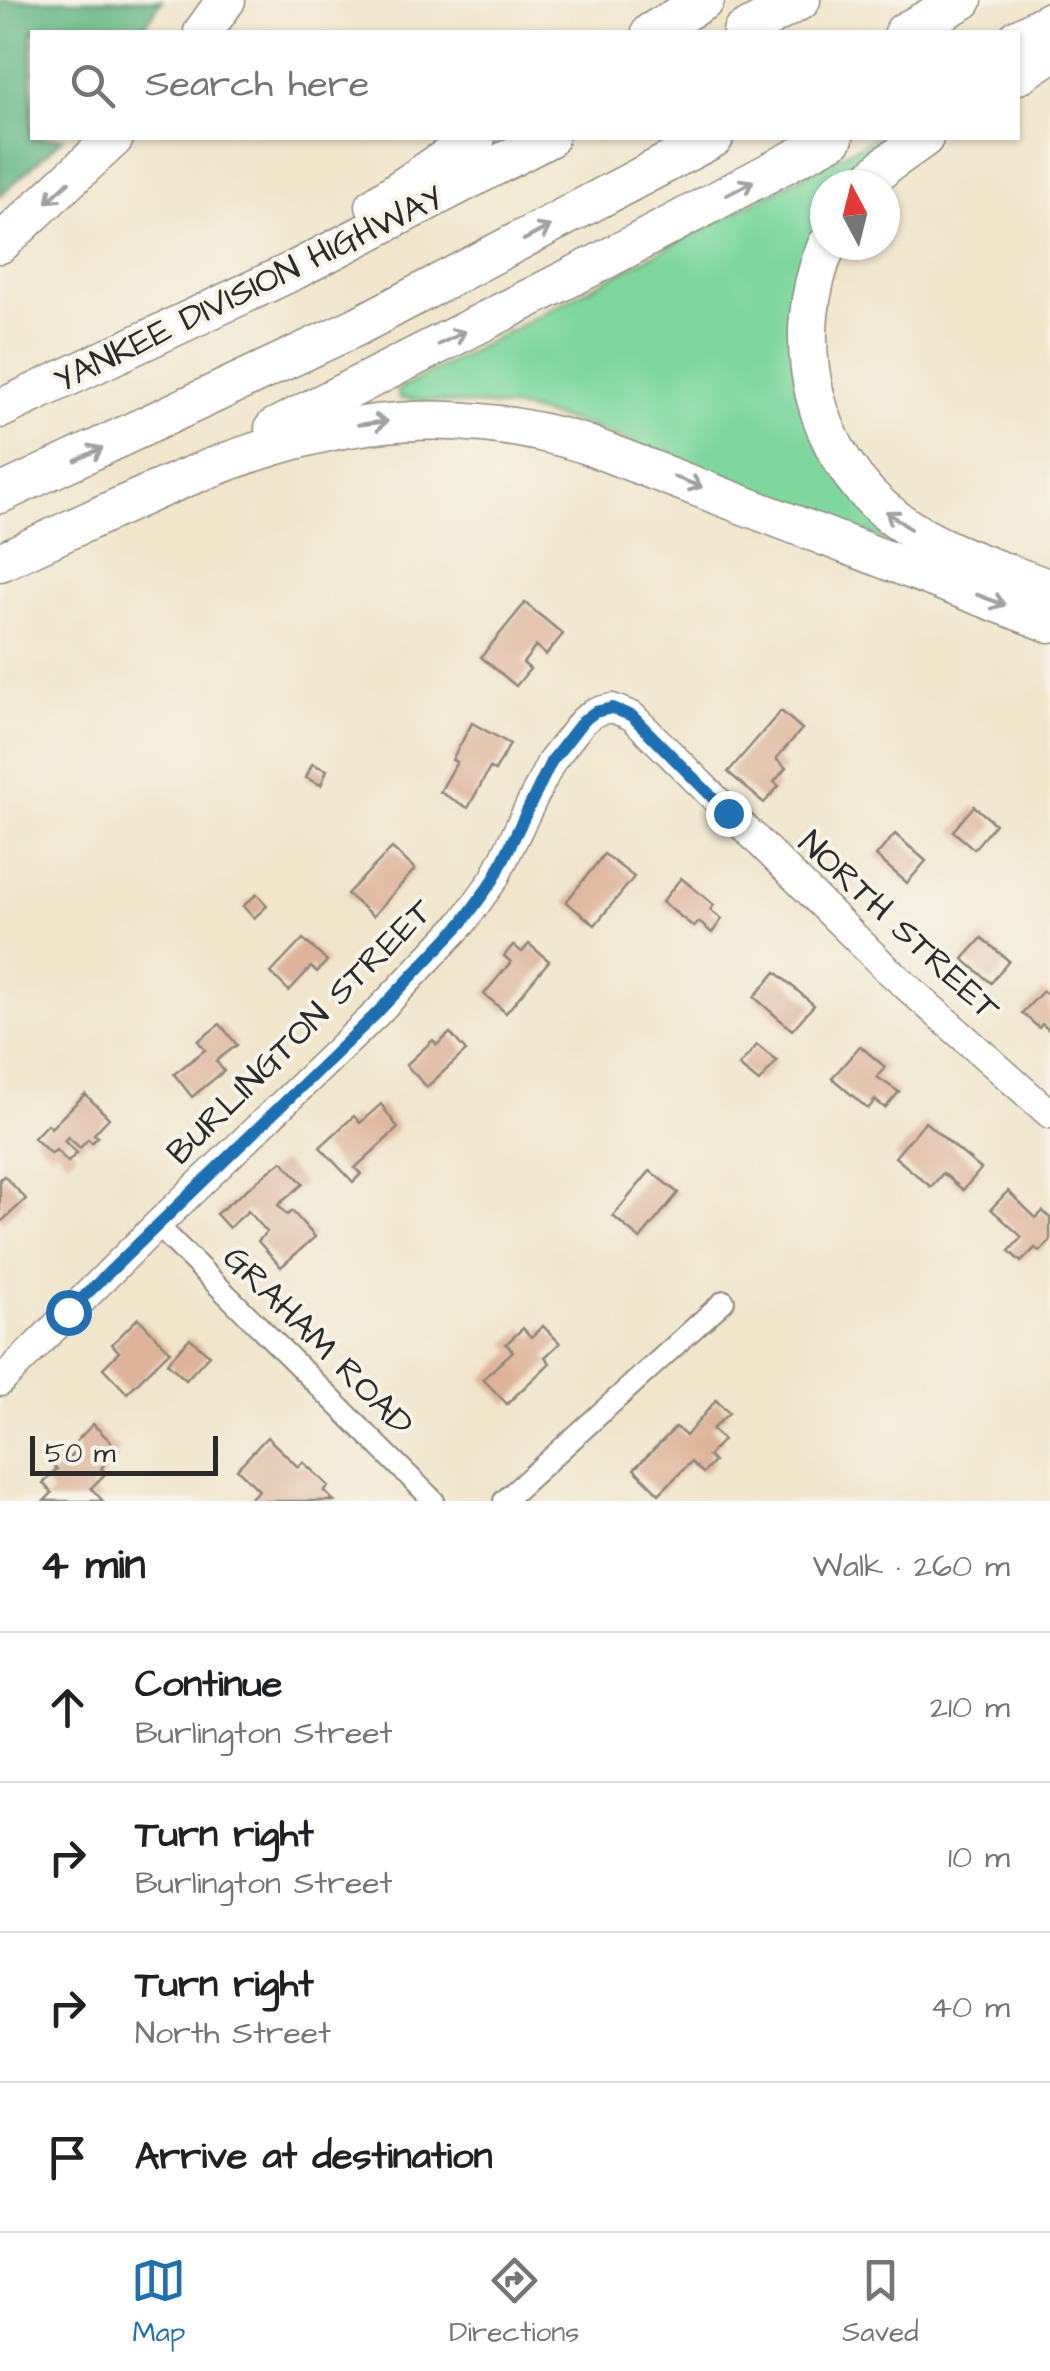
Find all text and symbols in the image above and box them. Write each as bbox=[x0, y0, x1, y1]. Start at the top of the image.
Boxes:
search box bbox=[30, 30, 1020, 140]
icon: search bbox=[65, 58, 120, 113]
text: Search here bbox=[145, 59, 369, 111]
north arrow bbox=[810, 170, 900, 260]
street label: YANKEE DIVISION HIGHWAY bbox=[46, 173, 452, 405]
one-way arrow bbox=[725, 178, 755, 197]
one-way arrow bbox=[47, 180, 71, 204]
one-way arrow bbox=[521, 223, 551, 243]
one-way arrow bbox=[436, 328, 466, 347]
one-way arrow bbox=[356, 413, 388, 432]
one-way arrow bbox=[73, 443, 103, 462]
one-way arrow bbox=[673, 475, 703, 493]
one-way arrow bbox=[885, 510, 912, 531]
one-way arrow bbox=[976, 592, 1006, 610]
route end bbox=[706, 791, 752, 837]
street label: NORTH STREET bbox=[787, 820, 1011, 1033]
street label: BURLINGTON STREET bbox=[156, 888, 444, 1176]
street label: GRAHAM ROAD bbox=[212, 1235, 424, 1447]
route start bbox=[46, 1290, 92, 1336]
scale bar bbox=[30, 1431, 218, 1476]
text: 50 m bbox=[45, 1434, 116, 1473]
text: 4 min bbox=[40, 1537, 145, 1595]
text: Walk · 260 m bbox=[813, 1544, 1010, 1589]
text: Continue bbox=[135, 1659, 282, 1711]
icon: ahead bbox=[40, 1680, 95, 1735]
text: 210 m bbox=[930, 1685, 1010, 1730]
text: Burlington Street bbox=[135, 1711, 393, 1756]
text: Turn right bbox=[135, 1809, 314, 1861]
icon: right bbox=[40, 1830, 95, 1885]
text: 10 m bbox=[948, 1835, 1010, 1880]
text: Burlington Street bbox=[135, 1861, 393, 1906]
text: Turn right bbox=[135, 1959, 314, 2011]
icon: right bbox=[40, 1980, 95, 2035]
text: 40 m bbox=[930, 1985, 1010, 2030]
text: North Street bbox=[135, 2011, 331, 2056]
icon: arrive bbox=[40, 2130, 95, 2185]
text: Arrive at destination bbox=[135, 2131, 492, 2183]
tab: Map bbox=[131, 2253, 186, 2352]
tab: Directions bbox=[449, 2253, 579, 2352]
tab: Saved bbox=[842, 2253, 919, 2352]

